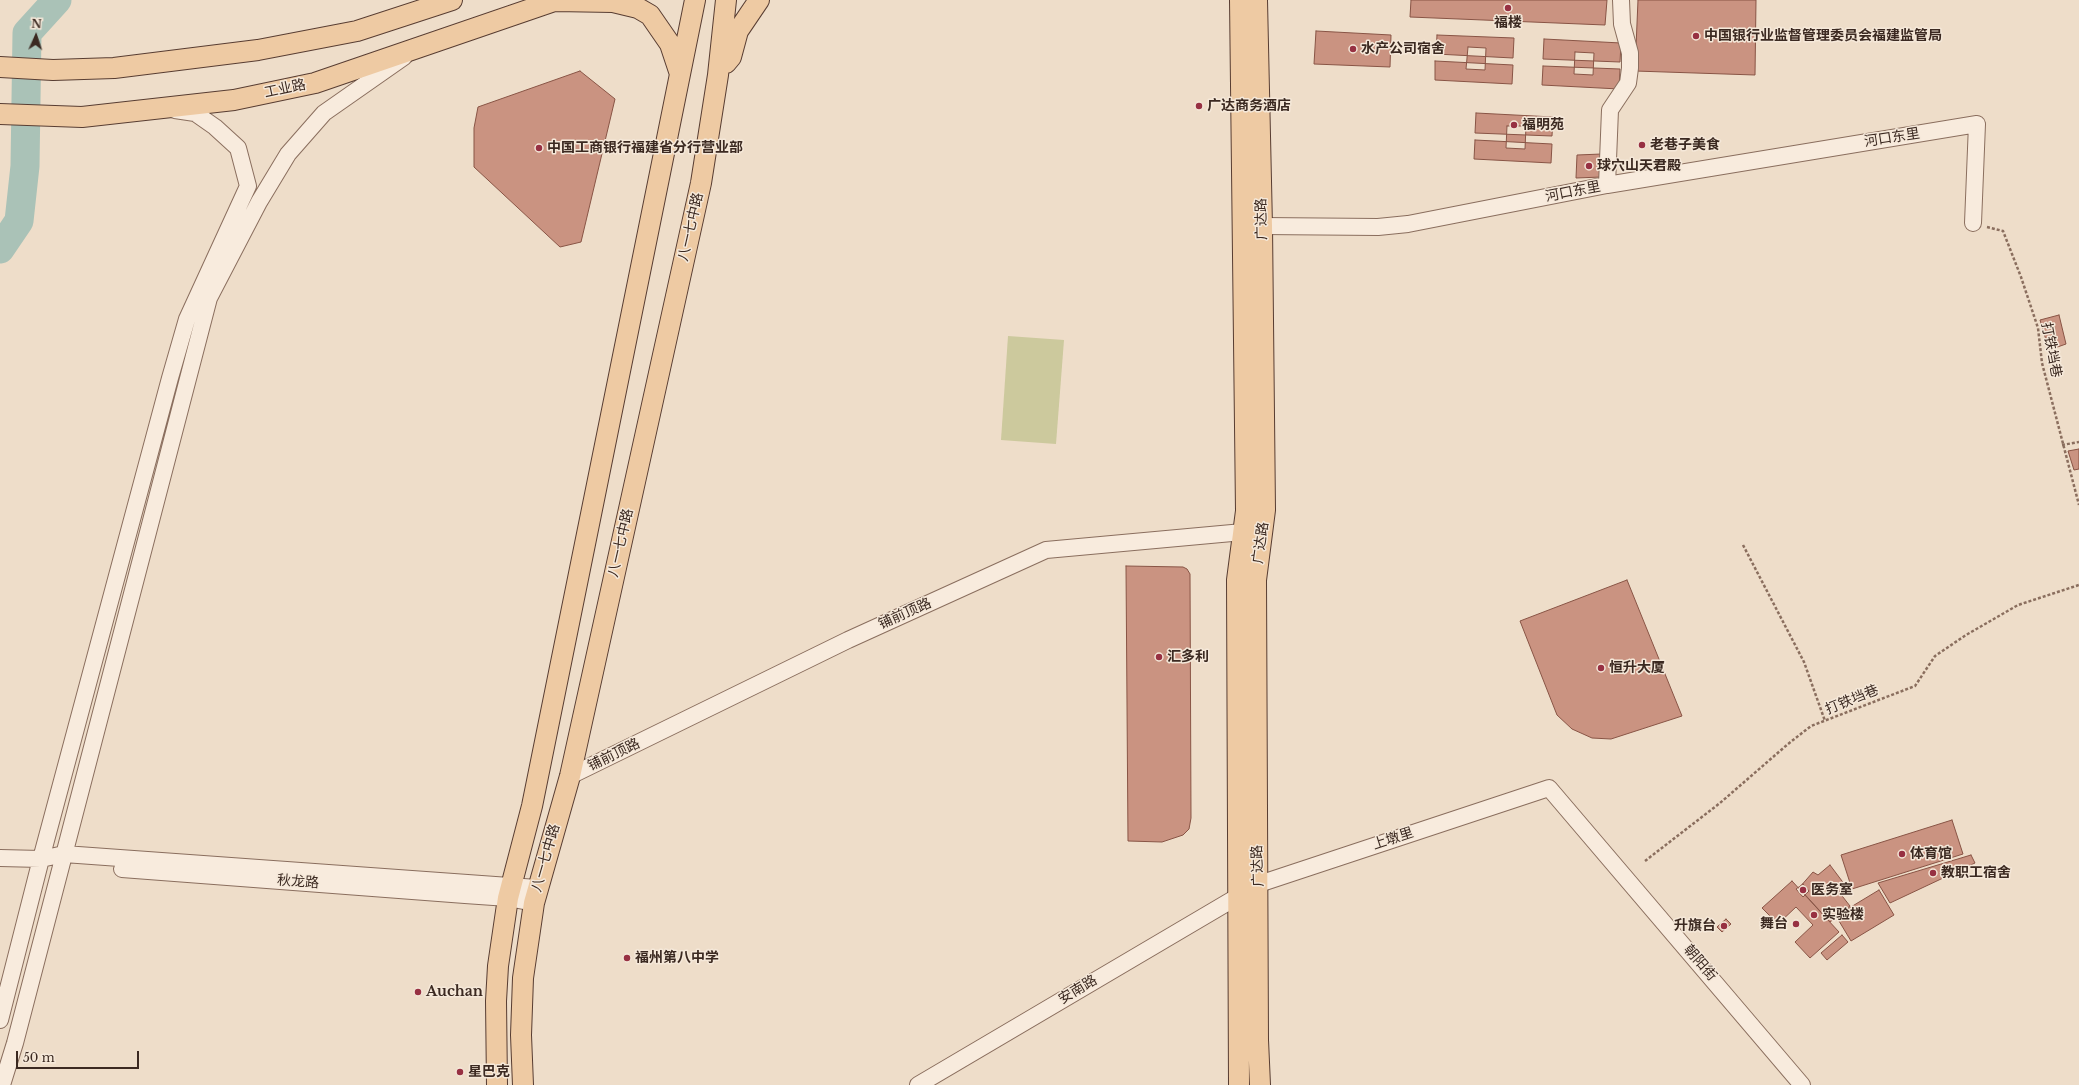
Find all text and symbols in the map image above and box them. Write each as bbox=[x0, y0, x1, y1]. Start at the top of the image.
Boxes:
marker: 福楼 bbox=[1503, 3, 1513, 13]
place label: 福楼 bbox=[1494, 15, 1522, 31]
north arrow bbox=[16, 16, 56, 56]
text: N bbox=[31, 17, 42, 31]
place label: 中国银行业监督管理委员会福建监管局 bbox=[1704, 28, 1942, 44]
marker: 中国银行业监督管理委员会福建监管局 bbox=[1691, 31, 1701, 41]
place label: 水产公司宿舍 bbox=[1361, 41, 1445, 57]
marker: 水产公司宿舍 bbox=[1348, 44, 1358, 54]
street label: 工业路 bbox=[263, 76, 307, 102]
place label: 广达商务酒店 bbox=[1207, 98, 1291, 114]
marker: 广达商务酒店 bbox=[1194, 101, 1204, 111]
place label: 福明苑 bbox=[1522, 117, 1564, 133]
marker: 福明苑 bbox=[1509, 120, 1519, 130]
street label: 河口东里 bbox=[1863, 125, 1921, 151]
place label: 老巷子美食 bbox=[1650, 137, 1720, 153]
place label: 中国工商银行福建省分行营业部 bbox=[547, 140, 743, 156]
marker: 老巷子美食 bbox=[1637, 140, 1647, 150]
marker: 中国工商银行福建省分行营业部 bbox=[534, 143, 544, 153]
place label: 球穴山天君殿 bbox=[1597, 158, 1681, 174]
marker: 球穴山天君殿 bbox=[1584, 161, 1594, 171]
street label: 河口东里 bbox=[1544, 178, 1602, 206]
street label: 八一七中路 bbox=[675, 191, 707, 263]
street label: 广达路 bbox=[1253, 198, 1271, 240]
street label: 打铁垱巷 bbox=[2037, 321, 2065, 379]
street label: 八一七中路 bbox=[605, 507, 637, 579]
street label: 广达路 bbox=[1250, 521, 1272, 565]
street label: 铺前顶路 bbox=[876, 595, 934, 633]
place label: 汇多利 bbox=[1167, 649, 1209, 665]
marker: 汇多利 bbox=[1154, 652, 1164, 662]
place label: 恒升大厦 bbox=[1609, 660, 1665, 676]
marker: 恒升大厦 bbox=[1596, 663, 1606, 673]
street label: 打铁垱巷 bbox=[1823, 682, 1881, 718]
street label: 铺前顶路 bbox=[585, 735, 643, 775]
street label: 八一七中路 bbox=[528, 822, 564, 894]
street label: 上墩里 bbox=[1370, 825, 1416, 853]
street label: 广达路 bbox=[1249, 845, 1267, 887]
place label: 体育馆 bbox=[1910, 846, 1952, 862]
marker: 体育馆 bbox=[1897, 849, 1907, 859]
place label: 教职工宿舍 bbox=[1941, 865, 2011, 881]
marker: 教职工宿舍 bbox=[1928, 868, 1938, 878]
street label: 秋龙路 bbox=[276, 872, 320, 892]
place label: 医务室 bbox=[1811, 882, 1853, 898]
marker: 医务室 bbox=[1798, 885, 1808, 895]
place label: 实验楼 bbox=[1822, 907, 1864, 923]
marker: 实验楼 bbox=[1809, 910, 1819, 920]
place label: 舞台 bbox=[1760, 916, 1788, 932]
place label: 升旗台 bbox=[1674, 918, 1716, 934]
marker: 舞台 bbox=[1791, 919, 1801, 929]
marker: 升旗台 bbox=[1719, 921, 1729, 931]
street label: 朝阳街 bbox=[1680, 942, 1720, 984]
place label: 福州第八中学 bbox=[635, 950, 719, 966]
marker: 福州第八中学 bbox=[622, 953, 632, 963]
street label: 安南路 bbox=[1056, 972, 1100, 1008]
place label: Auchan bbox=[426, 984, 483, 1000]
marker: Auchan bbox=[413, 987, 423, 997]
scale bar bbox=[18, 1043, 141, 1069]
text: 50 m bbox=[23, 1050, 55, 1065]
place label: 星巴克 bbox=[468, 1064, 510, 1080]
marker: 星巴克 bbox=[455, 1067, 465, 1077]

